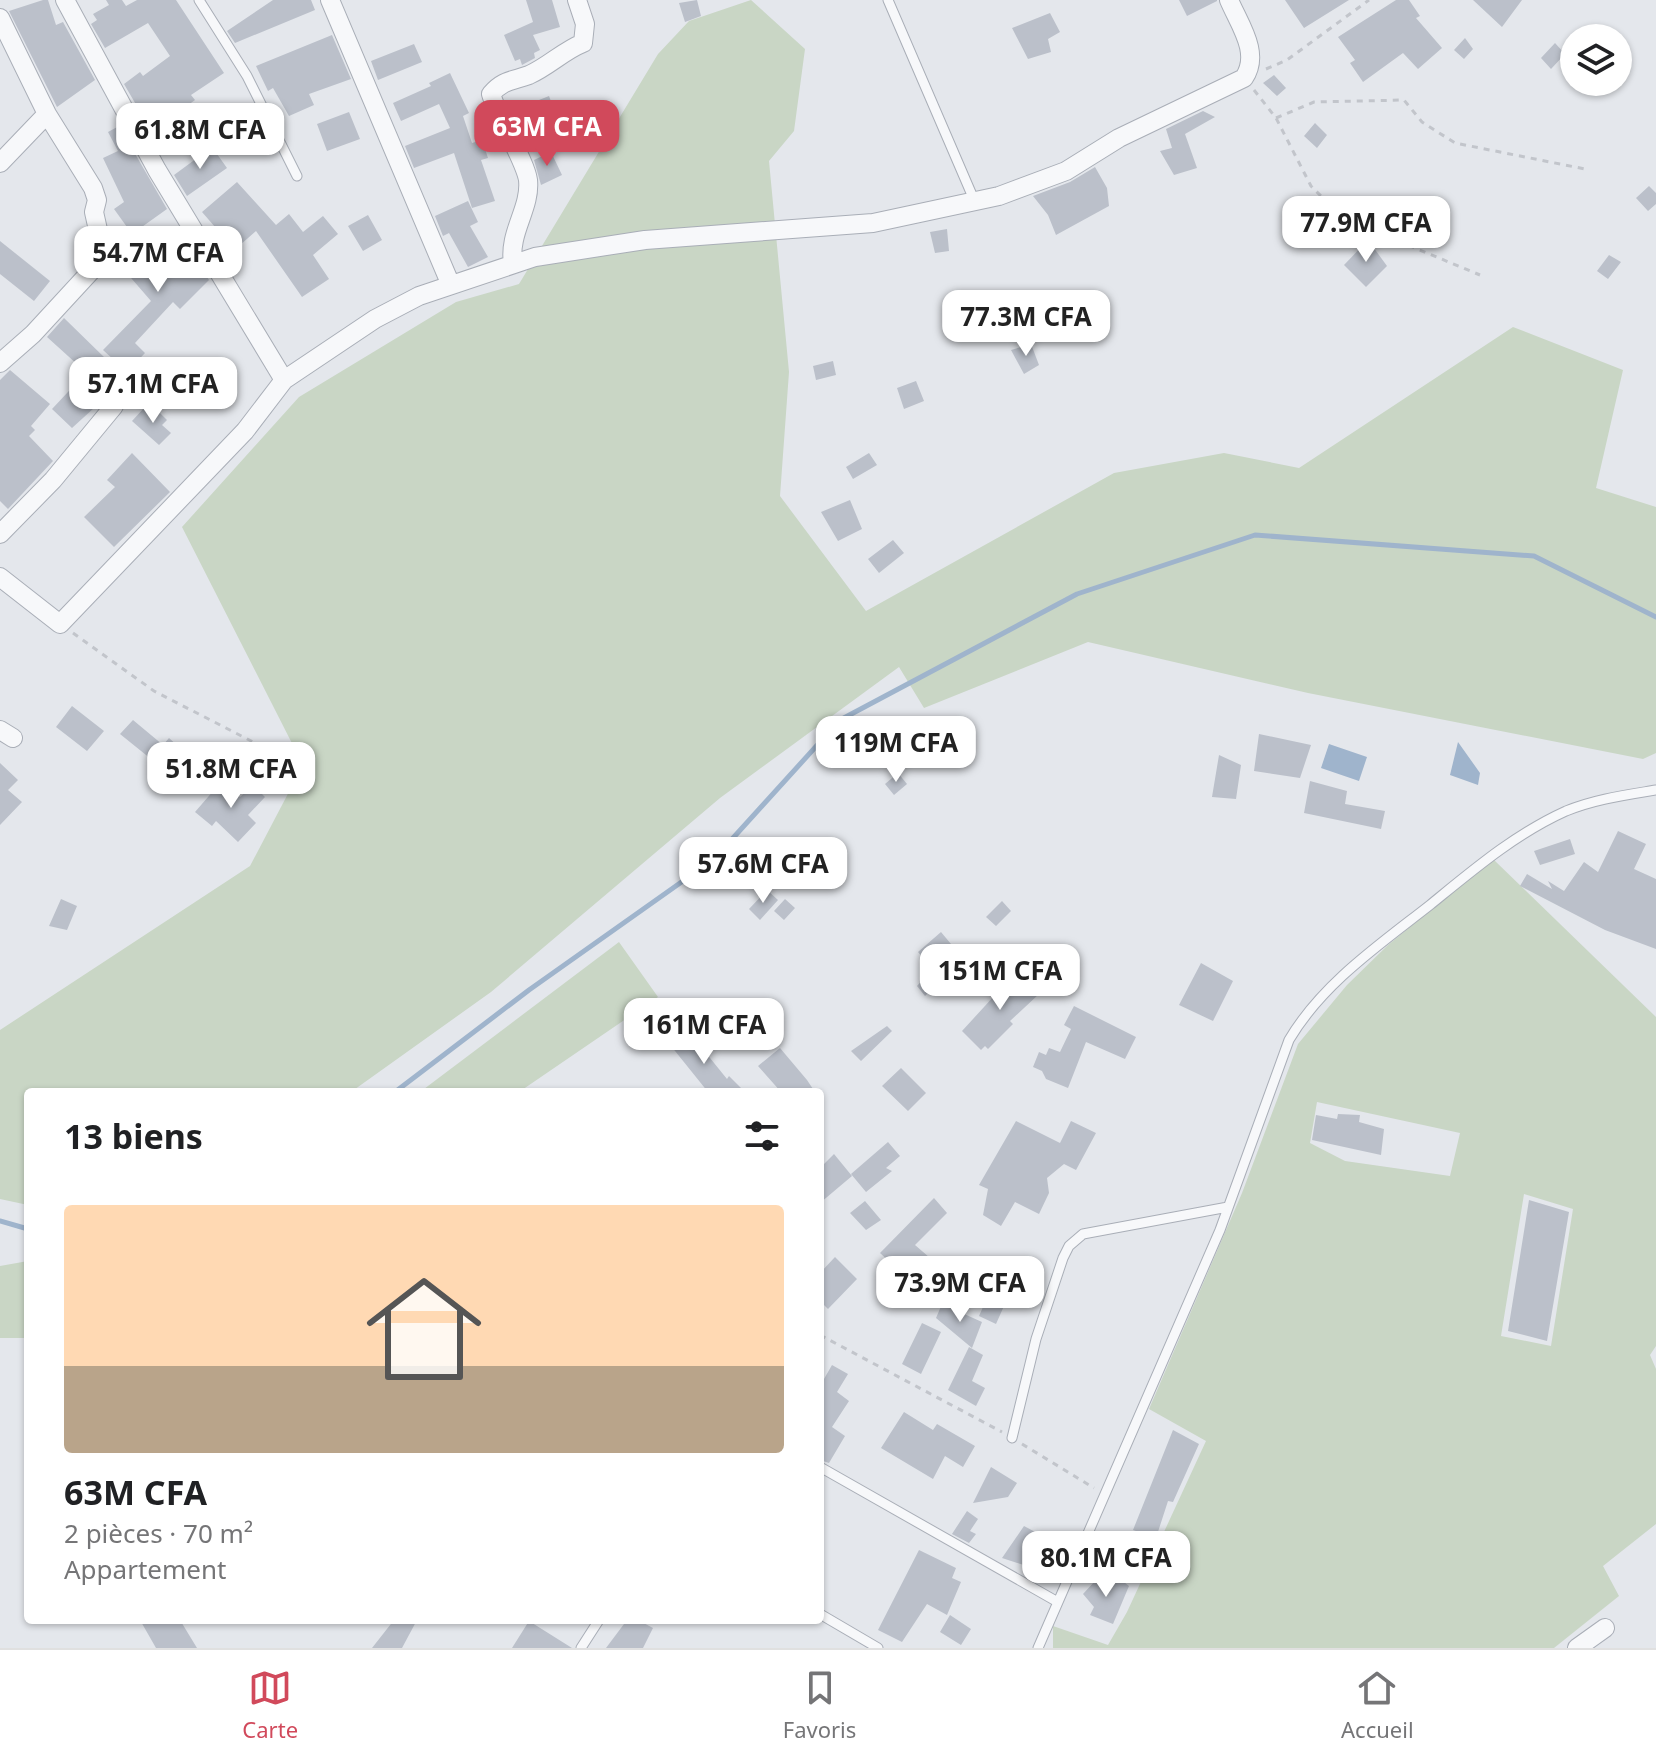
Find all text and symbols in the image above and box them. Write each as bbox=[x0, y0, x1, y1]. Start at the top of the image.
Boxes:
map controls bbox=[1560, 24, 1632, 96]
button: layers bbox=[1560, 24, 1632, 96]
pin: 63M CFA bbox=[473, 100, 621, 168]
pin: 61.8M CFA bbox=[108, 103, 292, 171]
text: 63M CFA bbox=[492, 108, 602, 144]
text: 61.8M CFA bbox=[134, 111, 266, 147]
pin: 77.9M CFA bbox=[1274, 196, 1458, 264]
text: 77.9M CFA bbox=[1300, 204, 1432, 240]
pin: 54.7M CFA bbox=[66, 226, 250, 294]
text: 54.7M CFA bbox=[92, 234, 224, 270]
pin: 77.3M CFA bbox=[934, 290, 1118, 358]
text: 77.3M CFA bbox=[960, 298, 1092, 334]
pin: 57.1M CFA bbox=[61, 357, 245, 425]
text: 57.1M CFA bbox=[87, 365, 219, 401]
pin: 119M CFA bbox=[813, 716, 979, 784]
text: 119M CFA bbox=[834, 724, 958, 760]
pin: 51.8M CFA bbox=[139, 742, 323, 810]
text: 51.8M CFA bbox=[165, 750, 297, 786]
pin: 57.6M CFA bbox=[671, 837, 855, 905]
text: 57.6M CFA bbox=[697, 845, 829, 881]
pin: 151M CFA bbox=[917, 944, 1083, 1012]
text: 151M CFA bbox=[938, 952, 1062, 988]
pin: 161M CFA bbox=[621, 998, 787, 1066]
text: 161M CFA bbox=[642, 1006, 766, 1042]
text: 13 biens bbox=[64, 1113, 203, 1159]
icon: filters bbox=[740, 1114, 784, 1158]
pin: 73.9M CFA bbox=[868, 1256, 1052, 1324]
icon: home bbox=[352, 1257, 496, 1401]
text: 73.9M CFA bbox=[894, 1264, 1026, 1300]
text: 63M CFA bbox=[64, 1469, 207, 1515]
text: 2 pièces · 70 m² bbox=[64, 1515, 253, 1551]
pin: 80.1M CFA bbox=[1014, 1531, 1198, 1599]
text: 80.1M CFA bbox=[1040, 1539, 1172, 1575]
text: Appartement bbox=[64, 1551, 226, 1587]
tab: Carte bbox=[242, 1666, 298, 1744]
tab: Favoris bbox=[783, 1666, 856, 1744]
tab: Accueil bbox=[1341, 1666, 1414, 1744]

